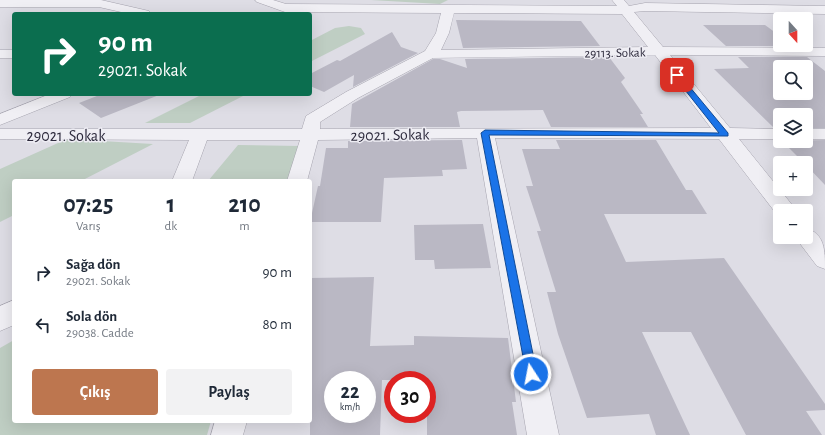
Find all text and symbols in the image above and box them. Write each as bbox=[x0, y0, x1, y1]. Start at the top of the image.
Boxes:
north arrow bbox=[773, 12, 813, 52]
map controls bbox=[773, 12, 813, 244]
icon: right bbox=[32, 28, 84, 80]
text: 90 m bbox=[98, 29, 153, 57]
street label: 29113. Sokak bbox=[584, 46, 646, 61]
pin bbox=[660, 58, 694, 92]
button: search bbox=[773, 60, 813, 100]
text: 29021. Sokak bbox=[98, 62, 187, 80]
icon: arrive bbox=[666, 64, 688, 86]
button: layers bbox=[773, 108, 813, 148]
street label: 29021. Sokak bbox=[350, 126, 430, 144]
street label: 29021. Sokak bbox=[26, 128, 106, 144]
button: + bbox=[773, 156, 813, 196]
text: 07:25 bbox=[63, 193, 113, 217]
text: 1 bbox=[166, 193, 175, 217]
text: 210 bbox=[228, 193, 261, 217]
button: − bbox=[773, 204, 813, 244]
text: Varış bbox=[76, 220, 101, 233]
text: dk bbox=[164, 220, 177, 233]
text: m bbox=[239, 220, 250, 233]
text: Sağa dön bbox=[66, 257, 120, 272]
icon: right bbox=[32, 262, 54, 284]
text: 90 m bbox=[263, 265, 292, 280]
text: 29021. Sokak bbox=[66, 275, 130, 288]
text: Sola dön bbox=[66, 309, 117, 324]
icon: left bbox=[32, 314, 54, 336]
text: 80 m bbox=[262, 317, 292, 332]
text: 29038. Cadde bbox=[66, 327, 134, 340]
position arrow bbox=[510, 353, 552, 395]
button: Çıkış bbox=[32, 369, 158, 415]
button: Paylaş bbox=[166, 369, 292, 415]
speed limit sign: 30 bbox=[384, 371, 436, 423]
text: 22 bbox=[341, 382, 359, 402]
text: km/h bbox=[340, 402, 360, 412]

